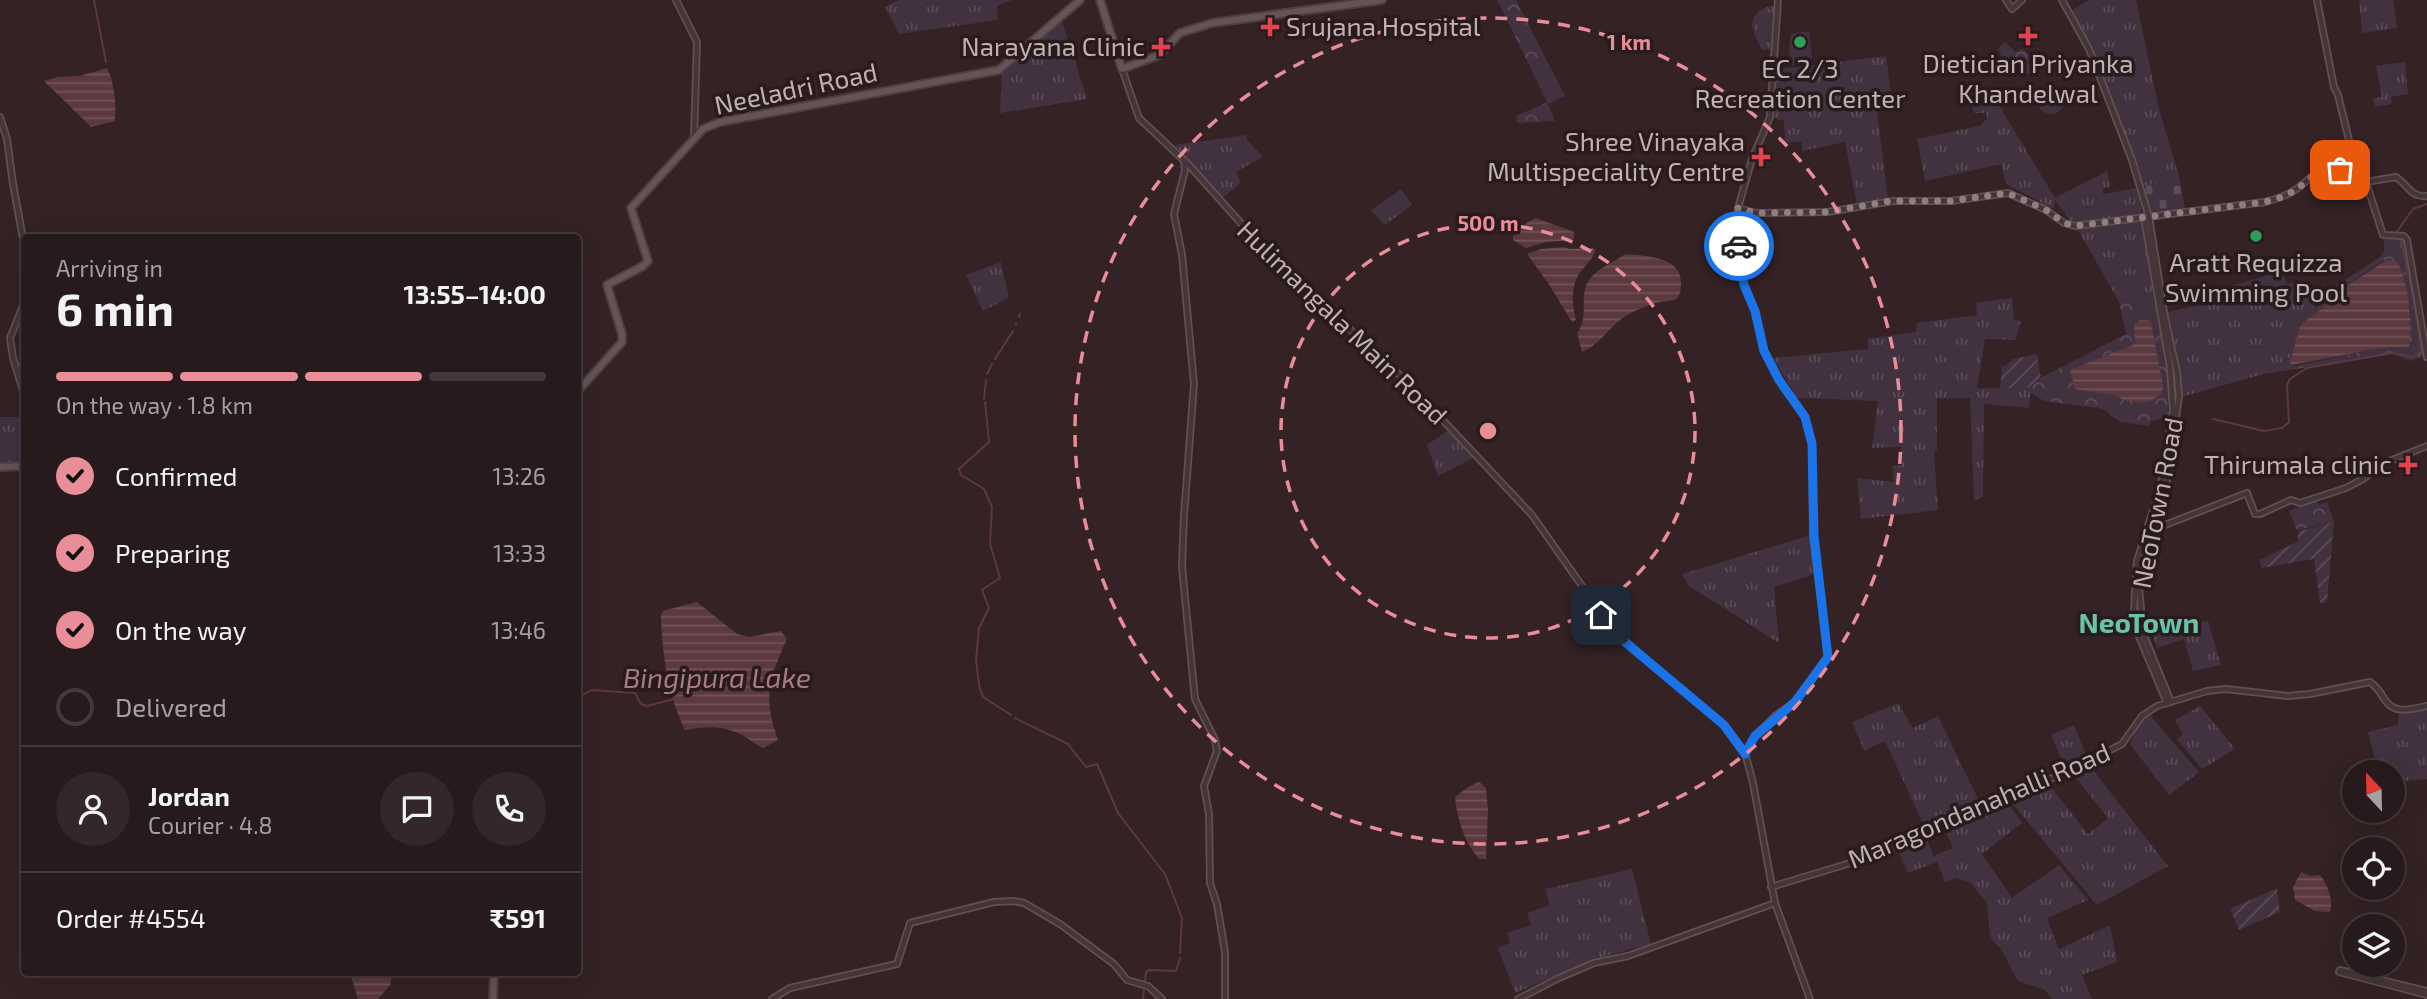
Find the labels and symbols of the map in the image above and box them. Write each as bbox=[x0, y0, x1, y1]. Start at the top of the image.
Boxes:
place label: Srujana Hospital bbox=[1286, 10, 1481, 41]
marker: Srujana Hospital bbox=[1260, 17, 1280, 37]
marker: Dietician Priyanka Khandelwal bbox=[2018, 26, 2038, 46]
text: 1 km bbox=[1607, 29, 1651, 54]
place label: Narayana Clinic bbox=[961, 30, 1145, 61]
marker: EC 2/3 Recreation Center bbox=[1792, 34, 1808, 50]
marker: Narayana Clinic bbox=[1151, 37, 1171, 57]
place label: Dietician Priyanka Khandelwal bbox=[1922, 47, 2134, 108]
place label: EC 2/3 Recreation Center bbox=[1694, 52, 1906, 113]
street label: Neeladri Road bbox=[711, 55, 880, 120]
place label: Shree Vinayaka Multispeciality Centre bbox=[1487, 125, 1745, 186]
pin bbox=[2310, 140, 2370, 200]
marker: Shree Vinayaka Multispeciality Centre bbox=[1751, 147, 1771, 167]
text: 500 m bbox=[1457, 210, 1519, 235]
courier bbox=[1704, 211, 1774, 281]
street label: Hulimangala Main Road bbox=[1232, 214, 1454, 430]
marker: Aratt Requizza Swimming Pool bbox=[2248, 228, 2264, 244]
place label: Aratt Requizza Swimming Pool bbox=[2165, 246, 2347, 307]
street label: NeoTown Road bbox=[2125, 415, 2188, 591]
centre of rings bbox=[1476, 419, 1500, 443]
place label: Thirumala clinic bbox=[2204, 448, 2392, 479]
marker: Thirumala clinic bbox=[2398, 455, 2418, 475]
pin bbox=[1571, 585, 1631, 645]
district label: NeoTown bbox=[2079, 605, 2199, 639]
water label: Bingipura Lake bbox=[623, 660, 811, 694]
street label: Maragondanahalli Road bbox=[1843, 735, 2114, 874]
north arrow bbox=[2342, 760, 2404, 822]

